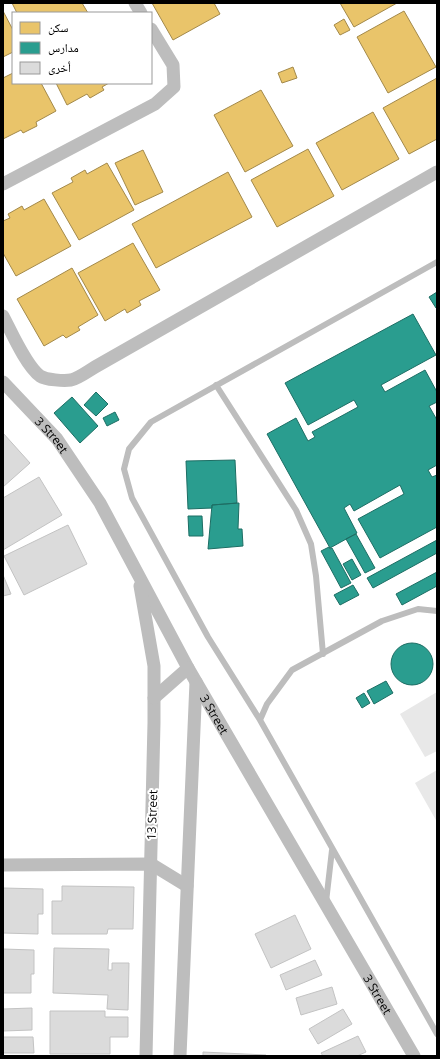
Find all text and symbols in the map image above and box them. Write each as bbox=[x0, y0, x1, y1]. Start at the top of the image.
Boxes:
legend bbox=[12, 12, 152, 84]
text: سكن bbox=[48, 19, 69, 36]
text: مدارس bbox=[48, 39, 79, 56]
text: أخرى bbox=[48, 59, 71, 76]
street label: 3 Street bbox=[31, 413, 73, 456]
street label: 3 Street bbox=[197, 691, 233, 737]
street label: 13 Street bbox=[143, 790, 161, 840]
street label: 3 Street bbox=[360, 971, 396, 1017]

